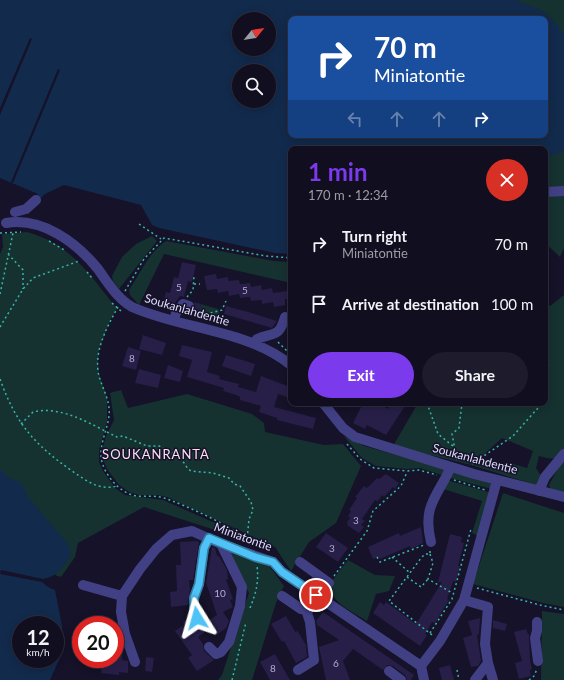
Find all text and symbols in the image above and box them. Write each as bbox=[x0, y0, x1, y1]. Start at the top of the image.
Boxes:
north arrow bbox=[232, 12, 276, 56]
map controls bbox=[232, 12, 276, 108]
text: 70 m bbox=[374, 30, 437, 64]
icon: right bbox=[308, 32, 360, 84]
button: search bbox=[232, 64, 276, 108]
text: Miniatontie bbox=[374, 64, 465, 86]
icon: left bbox=[344, 108, 366, 130]
icon: ahead bbox=[386, 108, 408, 130]
icon: ahead bbox=[428, 108, 450, 130]
icon: right bbox=[470, 108, 492, 130]
text: 1 min bbox=[308, 157, 368, 186]
button: close bbox=[486, 159, 528, 201]
text: 170 m · 12:34 bbox=[308, 187, 388, 203]
text: Turn right bbox=[342, 227, 407, 245]
icon: right bbox=[308, 233, 330, 255]
text: 70 m bbox=[494, 235, 528, 253]
text: Miniatontie bbox=[342, 245, 408, 261]
house number: 5 bbox=[176, 281, 182, 293]
house number: 5 bbox=[242, 284, 248, 296]
street label: Soukanlahdentie bbox=[143, 290, 231, 329]
icon: arrive bbox=[308, 293, 330, 315]
text: Arrive at destination bbox=[342, 295, 479, 313]
text: 100 m bbox=[491, 295, 533, 313]
house number: 8 bbox=[129, 352, 135, 364]
button: Exit bbox=[308, 352, 414, 398]
button: Share bbox=[422, 352, 528, 398]
street label: Soukanlahdentie bbox=[431, 440, 519, 477]
district label: SOUKANRANTA bbox=[102, 446, 210, 462]
house number: 3 bbox=[353, 514, 359, 526]
street label: Miniatontie bbox=[212, 519, 274, 554]
house number: 3 bbox=[329, 542, 335, 554]
pin bbox=[299, 578, 333, 612]
icon: arrive bbox=[305, 584, 327, 606]
house number: 10 bbox=[214, 587, 226, 599]
position arrow bbox=[176, 597, 218, 639]
speed limit sign: 20 bbox=[72, 616, 124, 668]
text: 12 bbox=[26, 625, 50, 649]
text: km/h bbox=[26, 646, 50, 658]
house number: 6 bbox=[333, 657, 339, 669]
house number: 8 bbox=[270, 662, 276, 674]

